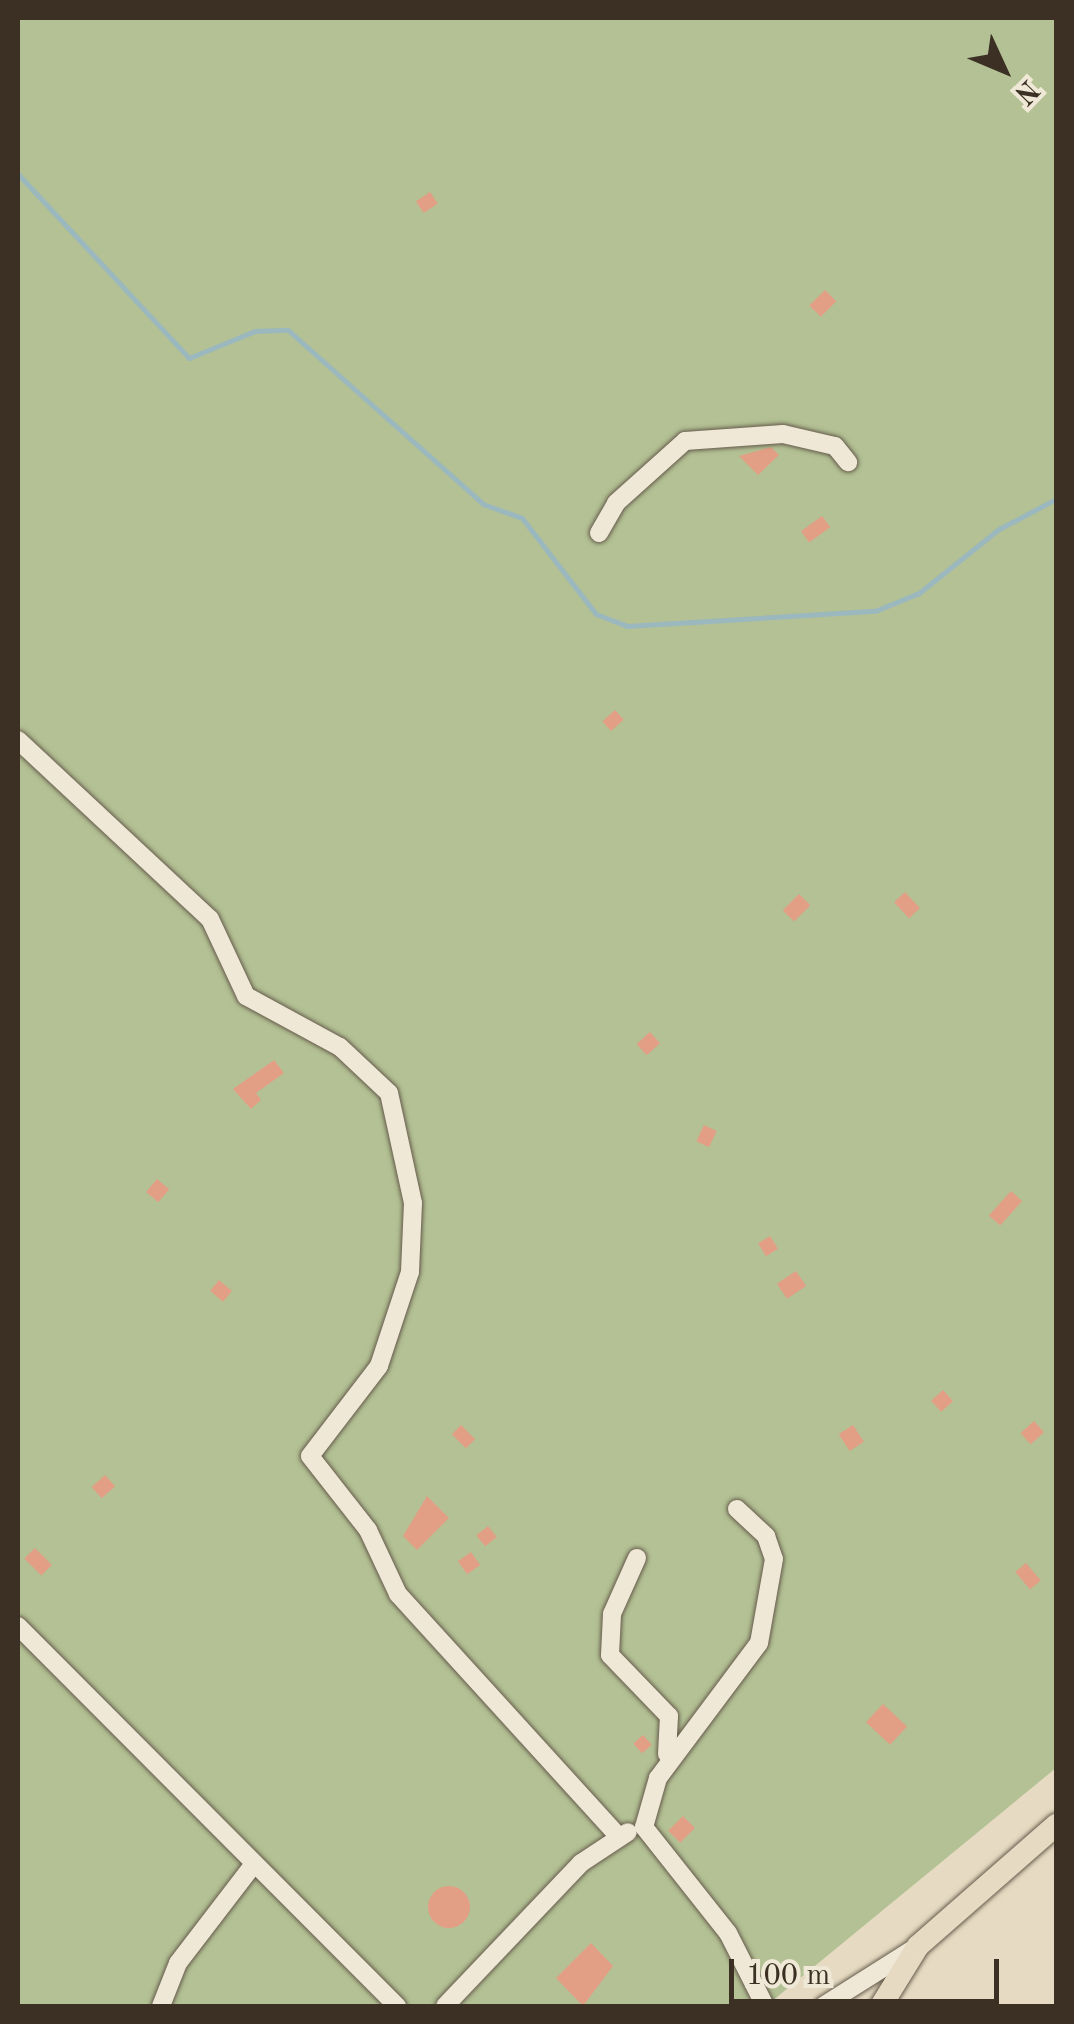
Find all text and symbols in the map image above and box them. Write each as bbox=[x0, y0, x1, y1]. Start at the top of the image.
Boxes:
north arrow bbox=[954, 20, 1054, 120]
text: N bbox=[1008, 73, 1043, 108]
scale bar bbox=[734, 1939, 1004, 2001]
text: 100 m bbox=[746, 1961, 830, 1991]

